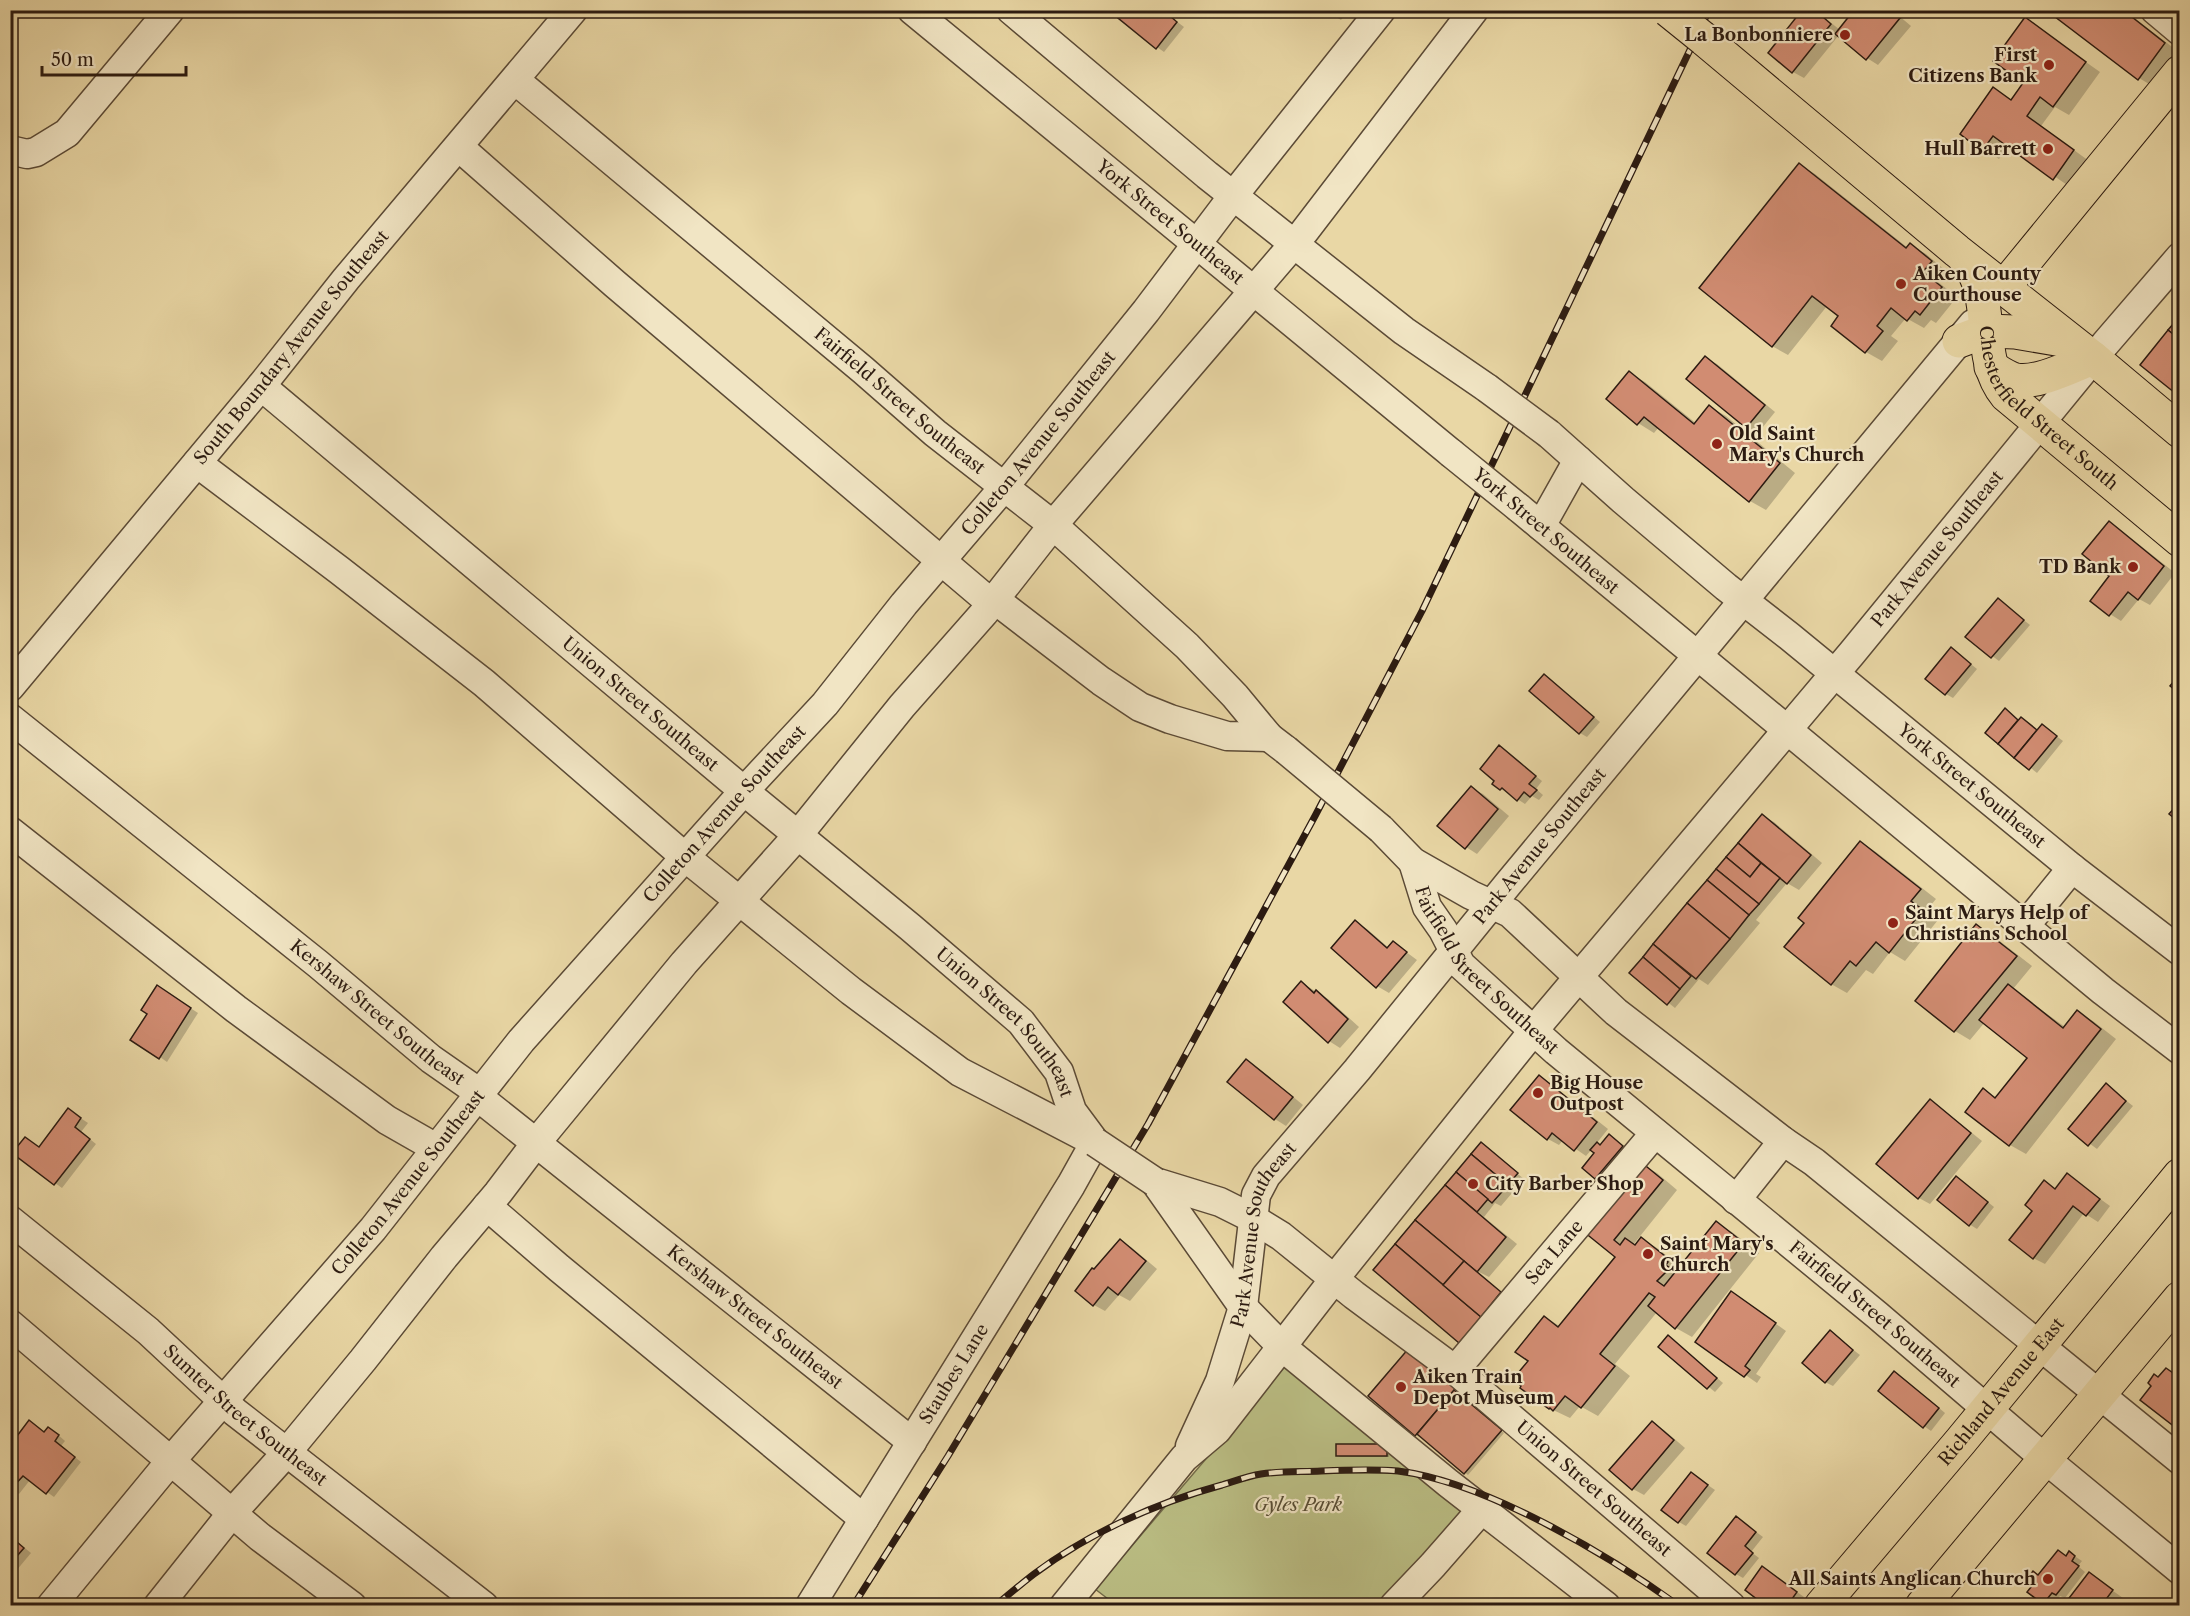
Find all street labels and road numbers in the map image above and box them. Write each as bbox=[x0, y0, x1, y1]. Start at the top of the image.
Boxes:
street label: York Street Southeast bbox=[1091, 154, 1249, 290]
street label: South Boundary Avenue Southeast bbox=[189, 225, 394, 469]
street label: Fairfield Street Southeast bbox=[810, 323, 990, 479]
street label: Chesterfield Street South bbox=[1975, 325, 2123, 495]
street label: Colleton Avenue Southeast bbox=[957, 346, 1121, 540]
street label: York Street Southeast bbox=[1468, 463, 1624, 599]
street label: Park Avenue Southeast bbox=[1867, 466, 2008, 632]
street label: Union Street Southeast bbox=[558, 632, 724, 776]
street label: York Street Southeast bbox=[1893, 718, 2050, 853]
street label: Colleton Avenue Southeast bbox=[639, 720, 811, 907]
street label: Park Avenue Southeast bbox=[1469, 763, 1611, 929]
street label: Fairfield Street Southeast bbox=[1410, 883, 1564, 1059]
street label: Kershaw Street Southeast bbox=[286, 935, 469, 1090]
street label: Union Street Southeast bbox=[931, 943, 1078, 1101]
street label: Colleton Avenue Southeast bbox=[327, 1085, 490, 1280]
street label: Park Avenue Southeast bbox=[1226, 1137, 1301, 1330]
street label: Sea Lane bbox=[1521, 1216, 1588, 1289]
street label: Fairfield Street Southeast bbox=[1785, 1236, 1965, 1393]
street label: Kershaw Street Southeast bbox=[663, 1240, 848, 1394]
street label: Richland Avenue East bbox=[1934, 1313, 2069, 1470]
street label: Staubes Lane bbox=[914, 1320, 993, 1428]
street label: Sumter Street Southeast bbox=[159, 1340, 332, 1491]
street label: Union Street Southeast bbox=[1511, 1416, 1676, 1562]

